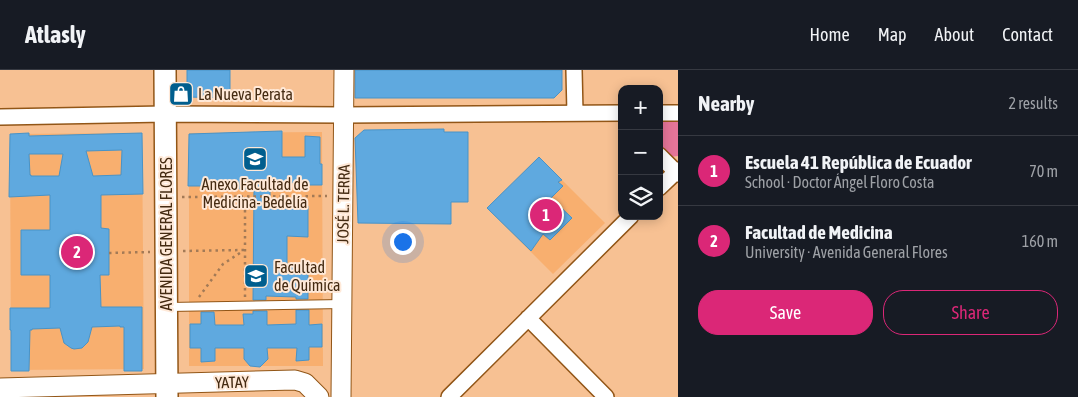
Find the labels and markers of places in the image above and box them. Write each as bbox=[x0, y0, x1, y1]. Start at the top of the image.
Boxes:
shop icon: La Nueva Perata bbox=[168, 81, 194, 107]
place label: La Nueva Perata bbox=[198, 85, 293, 103]
school or university icon: Anexo Facultad de Medicina- Bedelía bbox=[242, 146, 268, 172]
place label: Anexo Facultad de Medicina- Bedelía bbox=[202, 175, 308, 211]
pin: 1 bbox=[530, 196, 562, 234]
pin: 2 bbox=[61, 233, 93, 271]
place label: Facultad de Química bbox=[274, 258, 340, 294]
school or university icon: Facultad de Química bbox=[243, 263, 269, 289]

